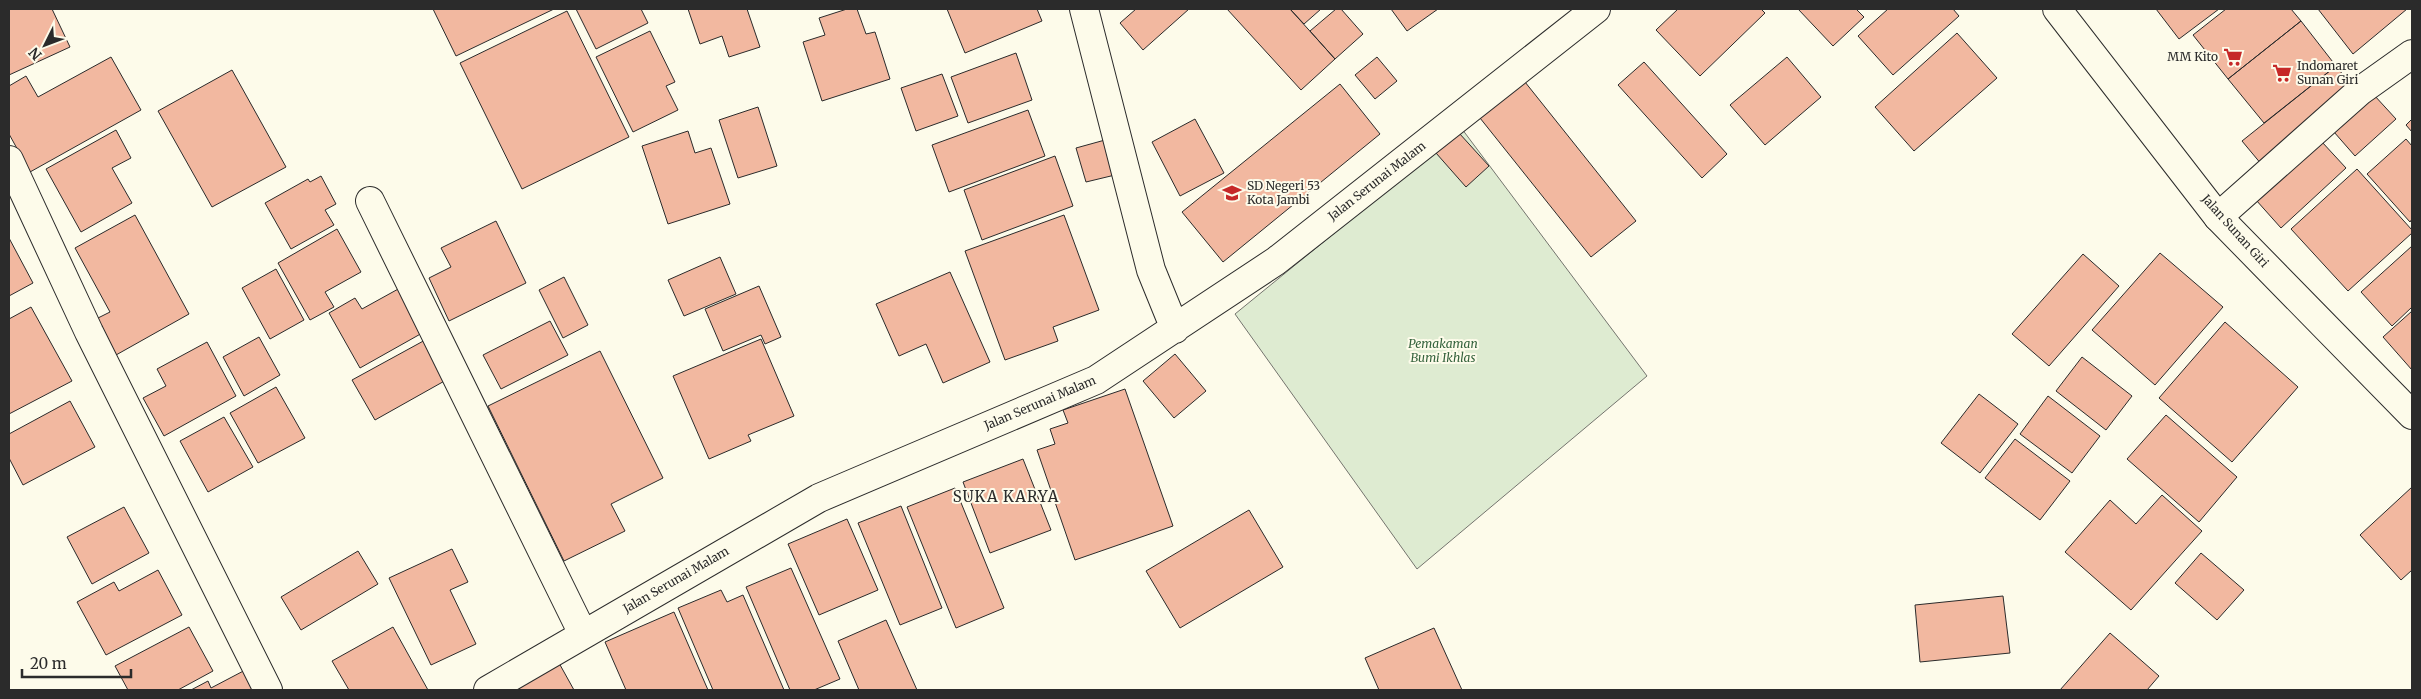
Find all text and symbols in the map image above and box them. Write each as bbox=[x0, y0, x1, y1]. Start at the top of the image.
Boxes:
north arrow bbox=[20, 20, 70, 70]
text: N bbox=[25, 44, 46, 64]
supermarket icon: MM Kito bbox=[2222, 46, 2244, 68]
place label: MM Kito bbox=[2167, 49, 2218, 64]
place label: Indomaret Sunan Giri bbox=[2297, 58, 2359, 87]
supermarket icon: Indomaret Sunan Giri bbox=[2271, 62, 2293, 84]
street label: Jalan Serunai Malam bbox=[1324, 138, 1429, 224]
place label: SD Negeri 53 Kota Jambi bbox=[1247, 178, 1320, 207]
school or university icon: SD Negeri 53 Kota Jambi bbox=[1221, 182, 1243, 204]
street label: Jalan Sunan Giri bbox=[2198, 190, 2272, 270]
park label: Pemakaman Bumi Ikhlas bbox=[1408, 336, 1478, 365]
street label: Jalan Serunai Malam bbox=[981, 372, 1098, 433]
district label: SUKA KARYA bbox=[953, 487, 1059, 506]
street label: Jalan Serunai Malam bbox=[619, 543, 731, 616]
scale bar bbox=[22, 646, 131, 678]
text: 20 m bbox=[30, 654, 67, 673]

